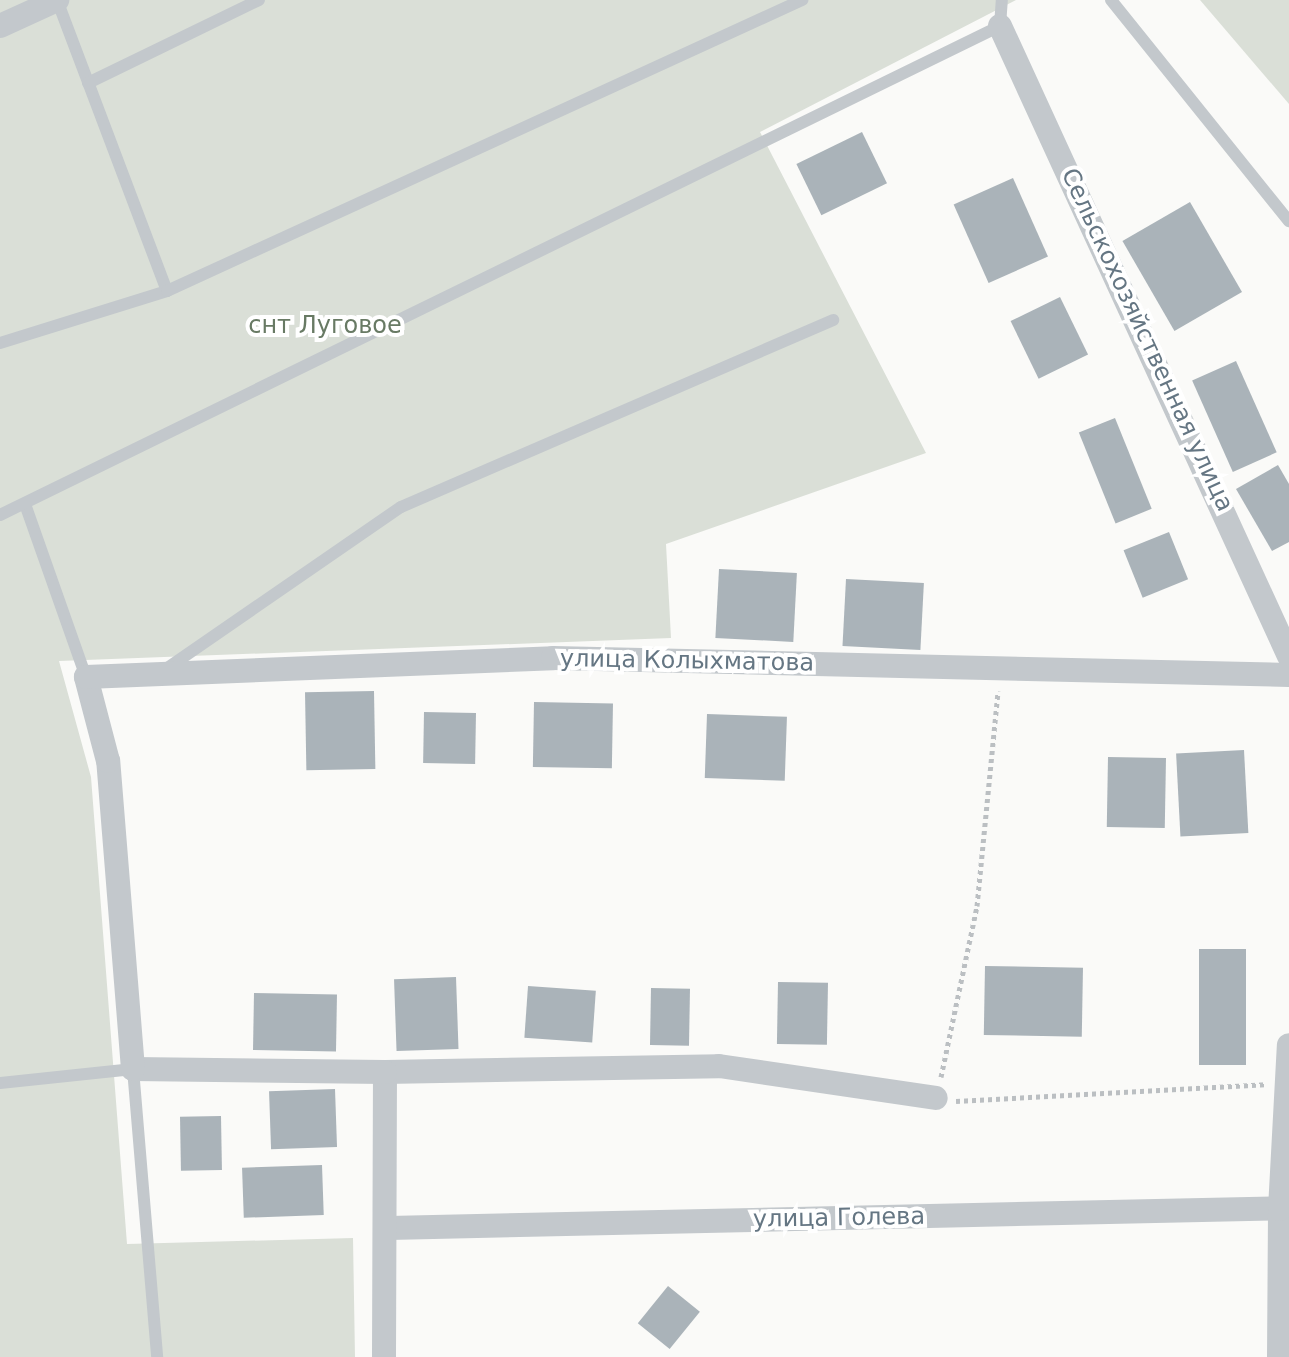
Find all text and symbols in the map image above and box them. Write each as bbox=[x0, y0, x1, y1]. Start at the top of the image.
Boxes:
street label: Сельскохозяйственная улица bbox=[1055, 164, 1239, 516]
park label: снт Луговое bbox=[248, 312, 402, 340]
street label: улица Колыхматова bbox=[560, 644, 814, 678]
street label: улица Голева bbox=[753, 1202, 925, 1234]

